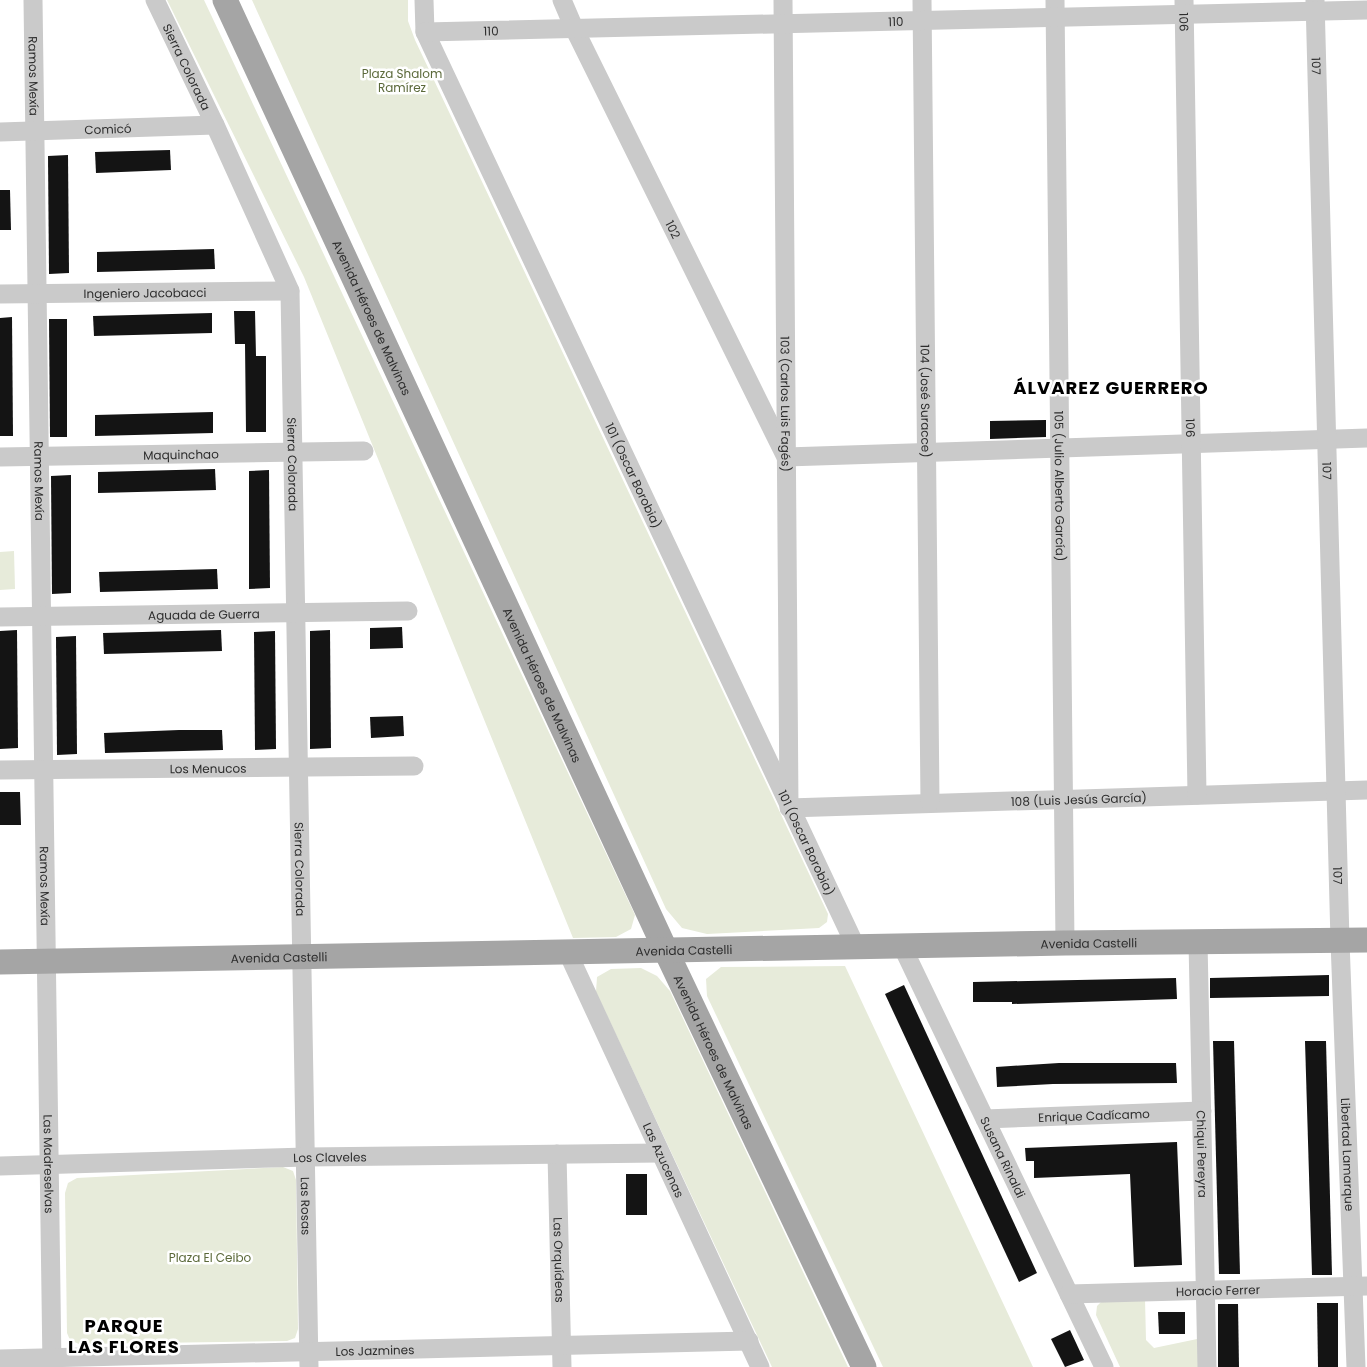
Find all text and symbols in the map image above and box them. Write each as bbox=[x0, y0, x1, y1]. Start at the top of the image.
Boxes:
street label: 110 bbox=[888, 12, 904, 30]
street label: 106 bbox=[1176, 12, 1193, 32]
street label: Sierra Colorada bbox=[159, 21, 215, 113]
street label: 110 bbox=[483, 22, 499, 39]
street label: Ramos Mexía bbox=[25, 36, 43, 116]
street label: 107 bbox=[1308, 57, 1325, 76]
park label: Plaza Shalom Ramírez bbox=[362, 65, 442, 96]
street label: Comicó bbox=[84, 119, 132, 138]
street label: 102 bbox=[662, 217, 685, 241]
street label: Avenida Héroes de Malvinas bbox=[329, 237, 416, 398]
street label: Ingeniero Jacobacci bbox=[83, 283, 207, 302]
street label: 103 (Carlos Luis Fagés) bbox=[777, 336, 795, 472]
street label: 104 (José Suracce) bbox=[917, 344, 935, 458]
district label: ÁLVAREZ GUERRERO bbox=[1013, 375, 1209, 400]
street label: 105 (Julio Alberto García) bbox=[1051, 411, 1069, 561]
street label: Sierra Colorada bbox=[284, 417, 302, 511]
street label: 106 bbox=[1182, 418, 1200, 438]
street label: 101 (Oscar Borobia) bbox=[602, 420, 666, 531]
street label: Ramos Mexía bbox=[31, 441, 49, 521]
street label: Maquinchao bbox=[143, 445, 219, 463]
street label: 107 bbox=[1319, 462, 1336, 480]
street label: Aguada de Guerra bbox=[148, 605, 260, 623]
street label: Avenida Héroes de Malvinas bbox=[499, 605, 586, 765]
street label: Los Menucos bbox=[170, 759, 246, 777]
street label: 101 (Oscar Borobia) bbox=[775, 787, 839, 898]
street label: 108 (Luis Jesús García) bbox=[1011, 788, 1147, 810]
street label: Sierra Colorada bbox=[291, 822, 310, 916]
street label: Ramos Mexía bbox=[36, 846, 54, 926]
street label: 107 bbox=[1330, 866, 1347, 885]
street label: Avenida Castelli bbox=[1040, 934, 1137, 952]
street label: Avenida Castelli bbox=[635, 940, 732, 959]
street label: Avenida Castelli bbox=[230, 948, 328, 966]
street label: Avenida Héroes de Malvinas bbox=[670, 972, 758, 1132]
street label: Libertad Lamarque bbox=[1337, 1097, 1359, 1212]
street label: Enrique Cadícamo bbox=[1038, 1104, 1150, 1126]
street label: Chiqui Pereyra bbox=[1193, 1110, 1212, 1198]
street label: Las Madreselvas bbox=[40, 1114, 58, 1214]
street label: Susana Rinaldi bbox=[976, 1114, 1030, 1200]
street label: Las Azucenas bbox=[639, 1120, 689, 1200]
street label: Los Claveles bbox=[293, 1148, 367, 1166]
street label: Las Rosas bbox=[297, 1177, 315, 1235]
street label: Las Orquídeas bbox=[550, 1217, 569, 1303]
park label: Plaza El Ceibo bbox=[169, 1249, 252, 1266]
street label: Horacio Ferrer bbox=[1176, 1280, 1261, 1300]
district label: PARQUE LAS FLORES bbox=[68, 1313, 180, 1359]
street label: Los Jazmines bbox=[335, 1341, 415, 1359]

